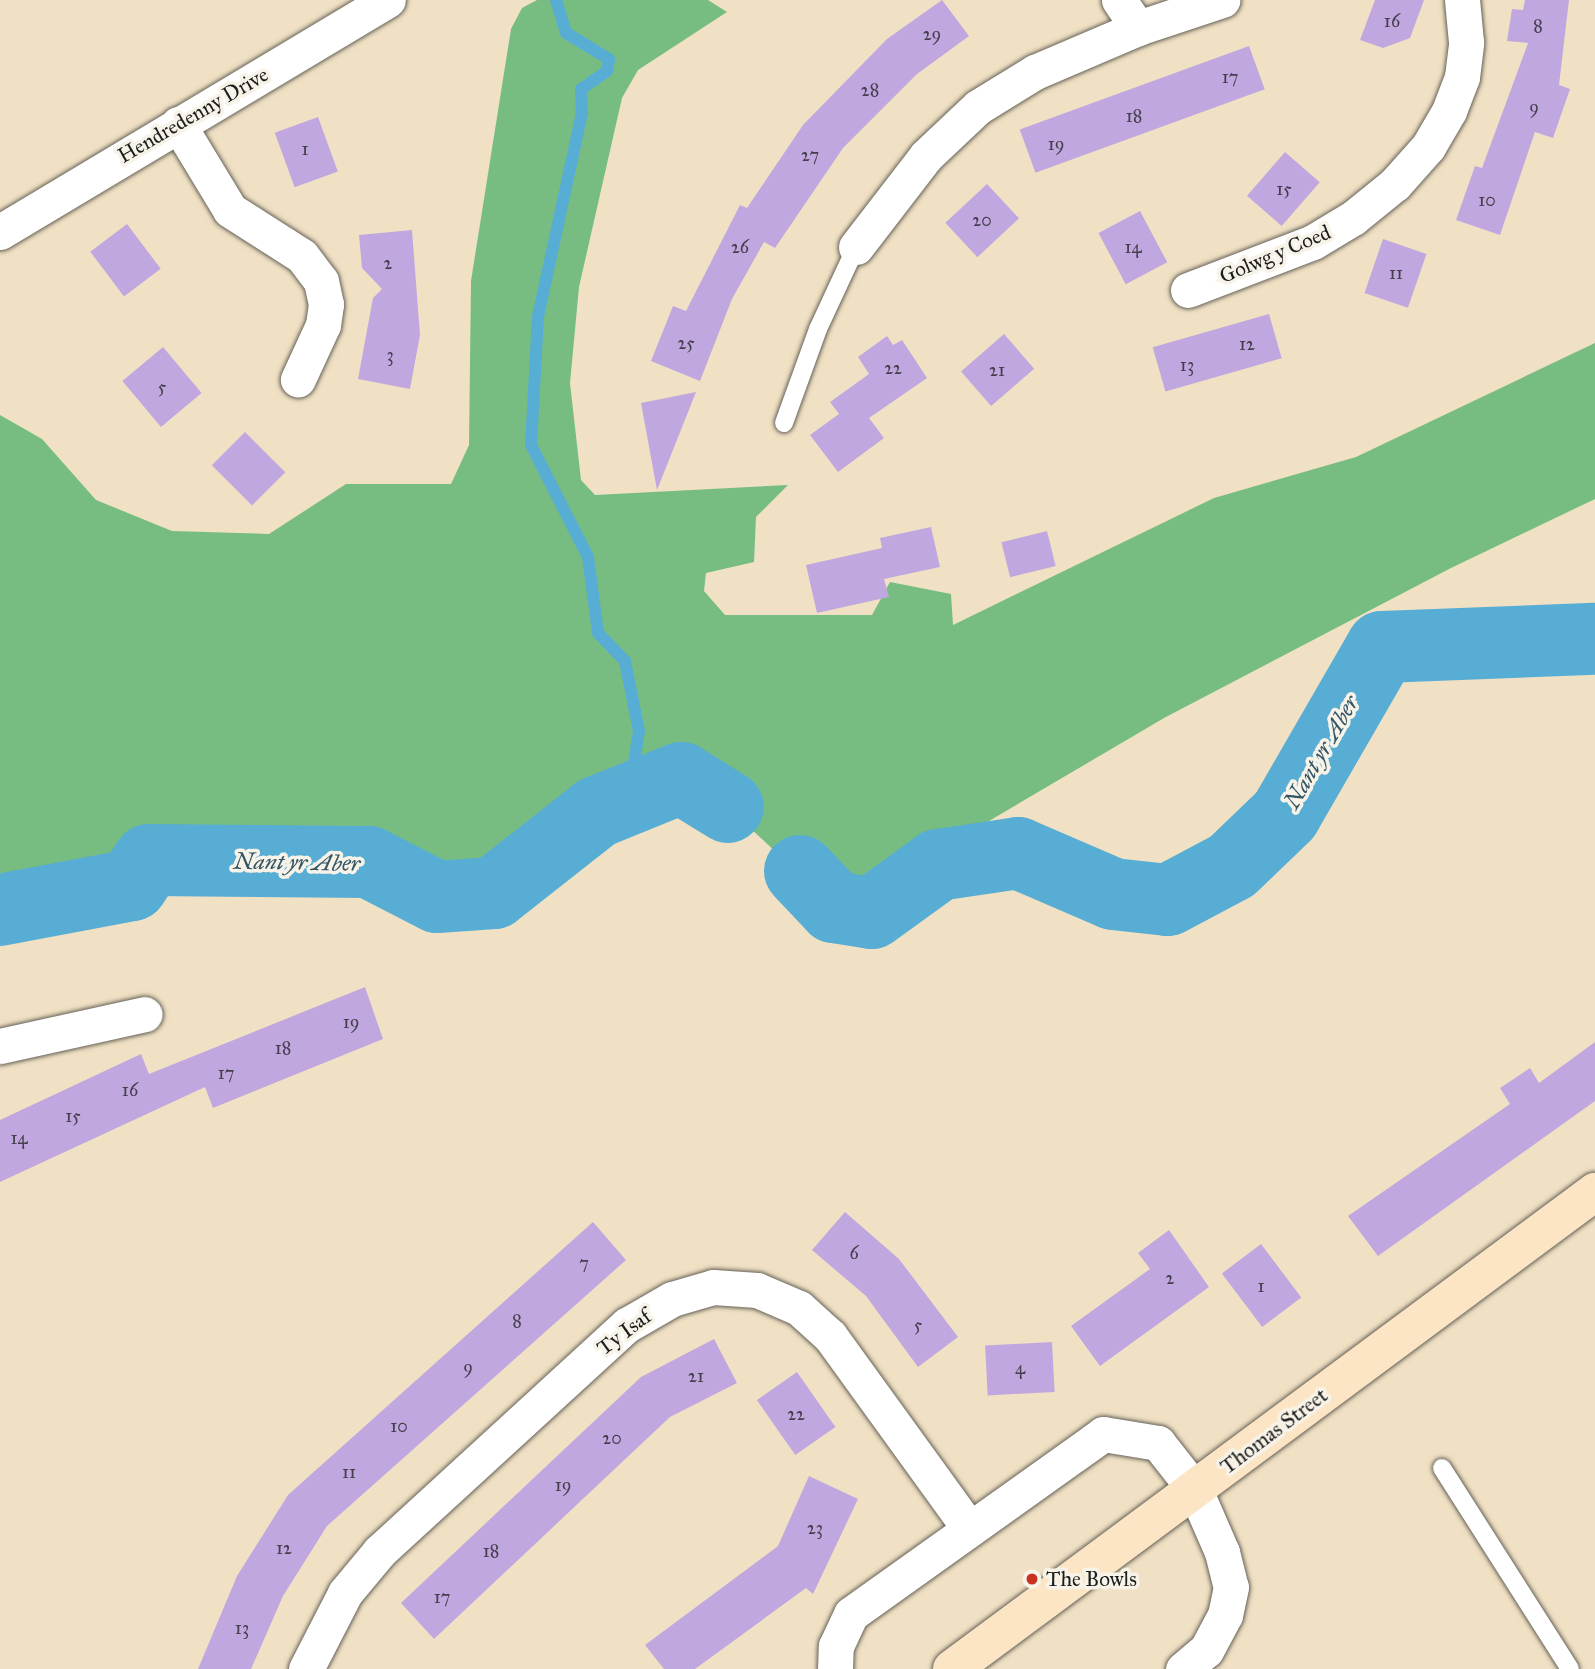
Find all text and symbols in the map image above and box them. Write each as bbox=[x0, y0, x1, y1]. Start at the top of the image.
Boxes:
house number: 16 bbox=[1384, 10, 1400, 32]
house number: 8 bbox=[1533, 15, 1543, 37]
house number: 29 bbox=[923, 23, 941, 45]
street label: Hendredenny Drive bbox=[113, 62, 273, 168]
house number: 17 bbox=[1222, 66, 1238, 88]
house number: 28 bbox=[861, 79, 879, 101]
house number: 9 bbox=[1529, 96, 1539, 118]
house number: 18 bbox=[1126, 105, 1142, 127]
house number: 19 bbox=[1048, 133, 1064, 155]
house number: 1 bbox=[301, 138, 309, 160]
house number: 27 bbox=[801, 144, 819, 166]
house number: 15 bbox=[1276, 178, 1292, 200]
house number: 10 bbox=[1478, 189, 1496, 211]
house number: 20 bbox=[972, 209, 992, 231]
street label: Golwg y Coed bbox=[1216, 219, 1334, 289]
house number: 26 bbox=[731, 236, 749, 258]
house number: 14 bbox=[1124, 236, 1142, 258]
house number: 2 bbox=[384, 252, 392, 274]
house number: 11 bbox=[1389, 262, 1403, 284]
house number: 25 bbox=[677, 332, 695, 354]
house number: 12 bbox=[1239, 333, 1255, 355]
house number: 3 bbox=[386, 344, 394, 366]
house number: 13 bbox=[1180, 354, 1194, 376]
house number: 22 bbox=[884, 357, 902, 379]
house number: 21 bbox=[989, 359, 1005, 381]
house number: 5 bbox=[158, 376, 166, 398]
water label: Nant yr Aber bbox=[1277, 690, 1365, 814]
water label: Nant yr Aber bbox=[234, 847, 360, 877]
house number: 19 bbox=[343, 1011, 359, 1033]
house number: 18 bbox=[275, 1037, 291, 1059]
house number: 17 bbox=[218, 1062, 234, 1084]
house number: 16 bbox=[122, 1079, 138, 1101]
house number: 15 bbox=[65, 1105, 81, 1127]
house number: 14 bbox=[10, 1127, 28, 1149]
house number: 6 bbox=[849, 1242, 859, 1264]
house number: 7 bbox=[579, 1252, 589, 1274]
house number: 2 bbox=[1166, 1267, 1174, 1289]
house number: 1 bbox=[1257, 1275, 1265, 1297]
street label: Ty Isaf bbox=[592, 1304, 656, 1360]
house number: 8 bbox=[512, 1310, 522, 1332]
house number: 5 bbox=[914, 1314, 922, 1336]
house number: 9 bbox=[463, 1356, 473, 1378]
house number: 4 bbox=[1015, 1357, 1025, 1379]
house number: 21 bbox=[688, 1365, 704, 1387]
street label: Thomas Street bbox=[1215, 1383, 1333, 1479]
house number: 22 bbox=[787, 1403, 805, 1425]
house number: 10 bbox=[390, 1415, 408, 1437]
house number: 20 bbox=[602, 1427, 622, 1449]
house number: 11 bbox=[342, 1461, 356, 1483]
house number: 19 bbox=[555, 1474, 571, 1496]
house number: 23 bbox=[807, 1517, 823, 1539]
house number: 12 bbox=[276, 1537, 292, 1559]
house number: 18 bbox=[483, 1540, 499, 1562]
place label: The Bowls bbox=[1046, 1566, 1137, 1592]
marker: The Bowls bbox=[1024, 1571, 1040, 1587]
house number: 17 bbox=[434, 1586, 450, 1608]
house number: 13 bbox=[235, 1617, 249, 1639]

